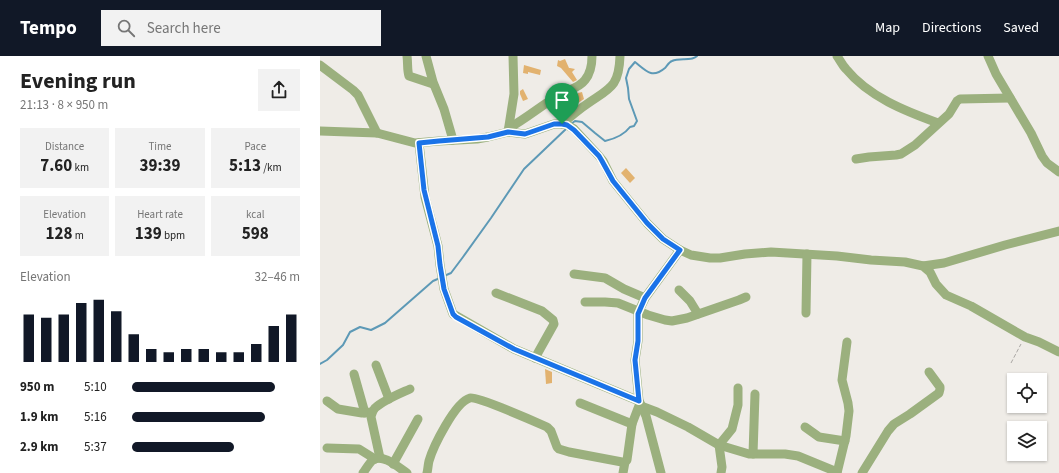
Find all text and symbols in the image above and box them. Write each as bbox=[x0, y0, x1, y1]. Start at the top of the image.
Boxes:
search box bbox=[101, 10, 381, 46]
text: Tempo bbox=[20, 15, 77, 42]
icon: search bbox=[115, 17, 137, 39]
text: Search here bbox=[147, 18, 221, 39]
text: Map bbox=[875, 18, 900, 38]
text: Directions bbox=[922, 18, 981, 38]
text: Saved bbox=[1003, 18, 1039, 38]
text: Evening run bbox=[20, 65, 136, 97]
button: share bbox=[258, 69, 300, 111]
pin bbox=[545, 83, 579, 124]
icon: arrive bbox=[551, 89, 573, 111]
text: 21:13 · 8 × 950 m bbox=[20, 96, 108, 114]
text: Distance bbox=[45, 139, 84, 154]
text: Time bbox=[148, 139, 172, 154]
text: Pace bbox=[245, 139, 266, 154]
text: 7.60 bbox=[40, 154, 72, 178]
text: 39:39 bbox=[139, 154, 181, 178]
text: 5:13 bbox=[229, 154, 261, 178]
text: km bbox=[72, 160, 89, 175]
text: /km bbox=[261, 160, 282, 175]
text: Elevation bbox=[43, 207, 86, 222]
text: Heart rate bbox=[137, 207, 183, 222]
text: kcal bbox=[246, 207, 265, 222]
text: 128 bbox=[46, 222, 72, 246]
text: 139 bbox=[135, 222, 162, 246]
text: 598 bbox=[242, 222, 269, 246]
text: m bbox=[72, 228, 84, 243]
text: bpm bbox=[162, 228, 185, 243]
text: Elevation bbox=[20, 268, 71, 286]
text: 32–46 m bbox=[255, 268, 300, 286]
map controls bbox=[1007, 373, 1047, 461]
button: locate bbox=[1007, 373, 1047, 413]
text: 950 m bbox=[20, 378, 54, 396]
text: 5:10 bbox=[84, 378, 107, 396]
text: 1.9 km bbox=[20, 408, 59, 426]
text: 5:16 bbox=[84, 408, 107, 426]
button: layers bbox=[1007, 421, 1047, 461]
text: 2.9 km bbox=[20, 438, 59, 456]
text: 5:37 bbox=[84, 438, 107, 456]

